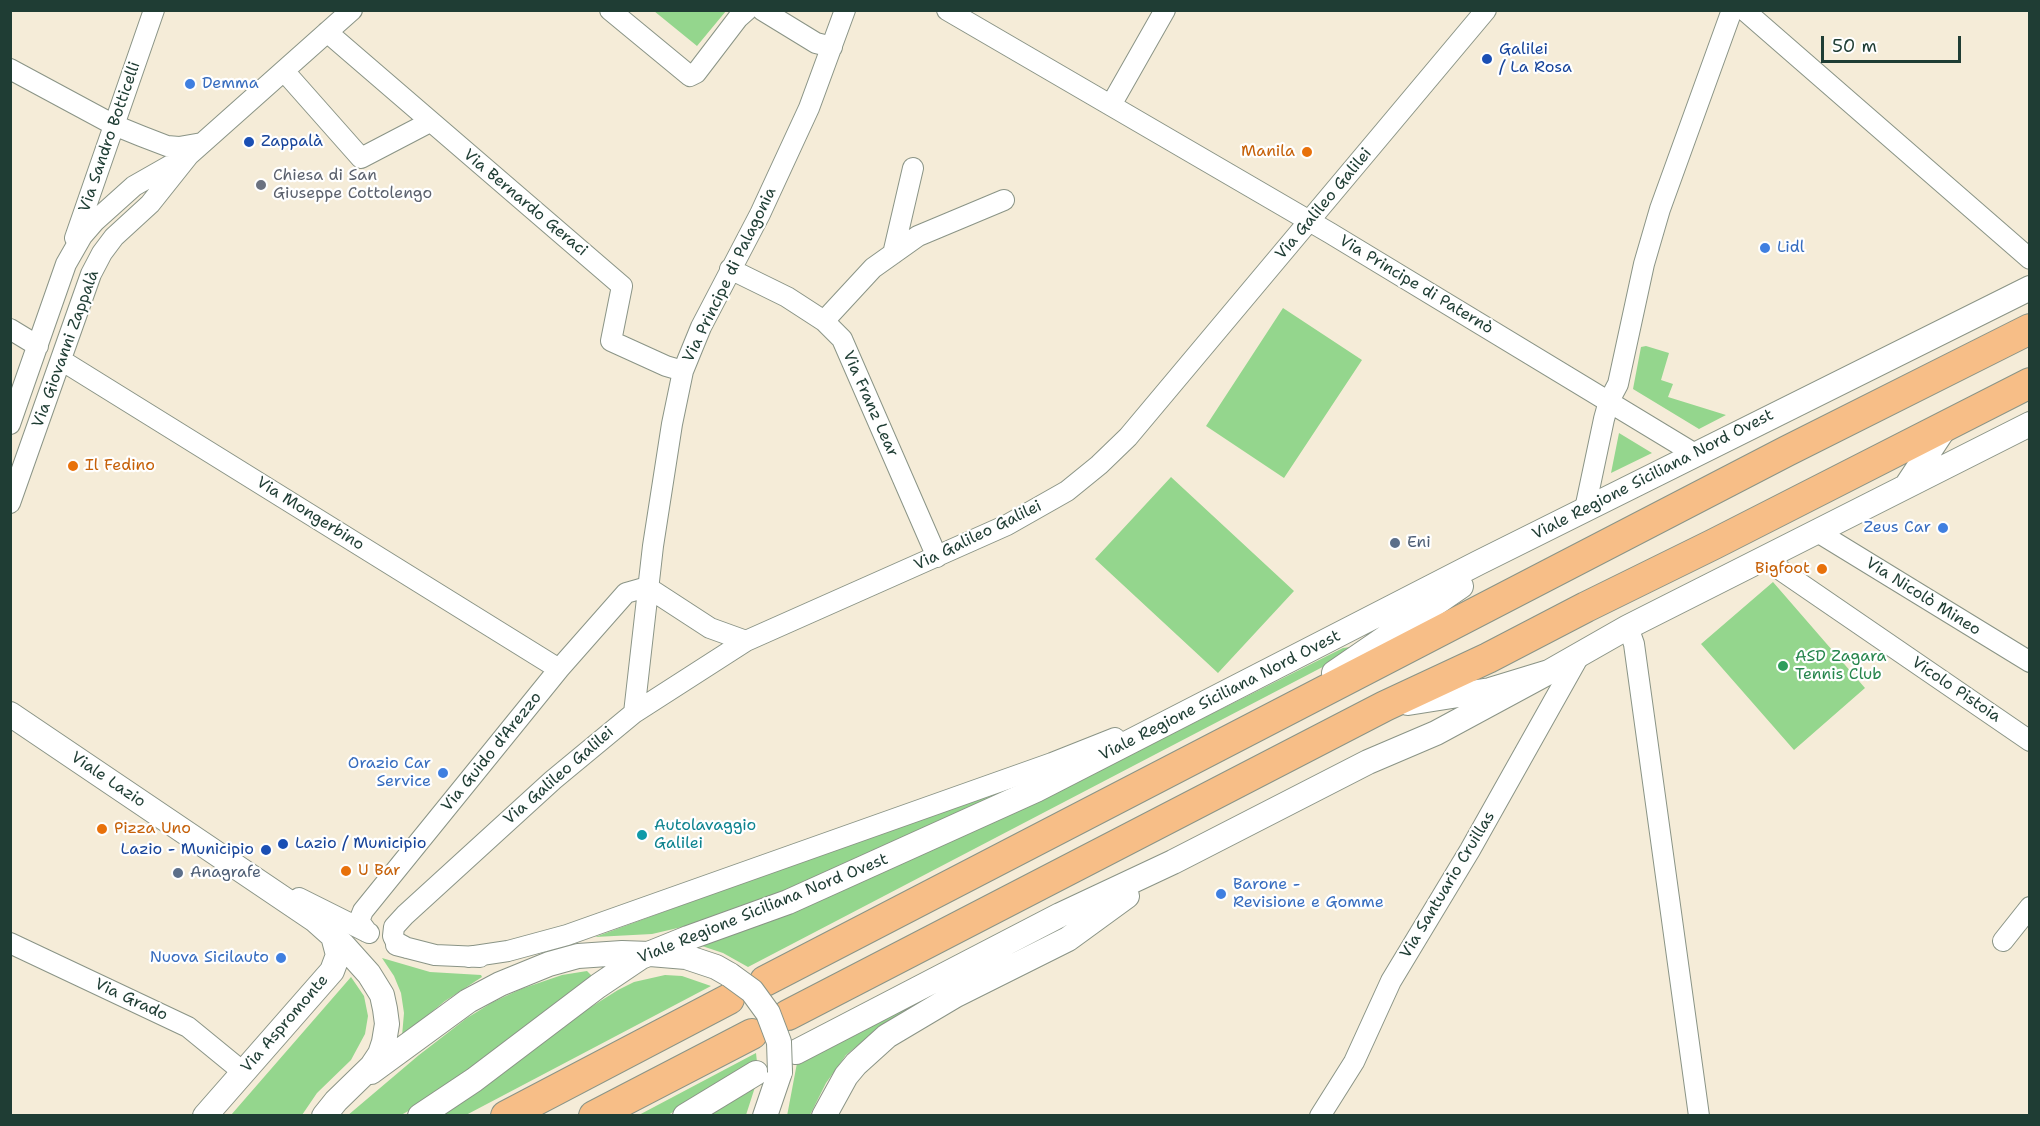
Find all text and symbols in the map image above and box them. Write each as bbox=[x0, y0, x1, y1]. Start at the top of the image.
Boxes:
scale bar bbox=[1824, 24, 1964, 62]
text: 50 m bbox=[1832, 34, 1877, 58]
place label: Galilei / La Rosa bbox=[1499, 40, 1572, 78]
marker: Galilei / La Rosa bbox=[1480, 52, 1494, 66]
street label: Via Sandro Botticelli bbox=[75, 59, 145, 215]
place label: Demma bbox=[202, 74, 259, 94]
marker: Demma bbox=[183, 77, 197, 91]
place label: Zappalà bbox=[261, 132, 323, 152]
marker: Zappalà bbox=[242, 135, 256, 149]
place label: Manila bbox=[1241, 142, 1295, 162]
street label: Via Galileo Galilei bbox=[1272, 144, 1376, 264]
street label: Via Bernardo Geraci bbox=[459, 145, 591, 261]
marker: Manila bbox=[1300, 145, 1314, 159]
place label: Chiesa di San Giuseppe Cottolengo bbox=[273, 166, 432, 204]
marker: Chiesa di San Giuseppe Cottolengo bbox=[254, 178, 268, 192]
street label: Via Principe di Palagonia bbox=[679, 184, 781, 366]
street label: Via Principe di Paternò bbox=[1336, 231, 1496, 339]
place label: Lidl bbox=[1777, 238, 1805, 258]
marker: Lidl bbox=[1758, 241, 1772, 255]
street label: Via Giovanni Zappalà bbox=[29, 268, 103, 430]
street label: Via Franz Lear bbox=[838, 348, 902, 460]
street label: Viale Regione Siciliana Nord Ovest bbox=[1529, 406, 1777, 544]
place label: Il Fedino bbox=[85, 456, 155, 476]
marker: Il Fedino bbox=[66, 459, 80, 473]
street label: Via Mongerbino bbox=[253, 473, 367, 555]
street label: Via Galileo Galilei bbox=[911, 497, 1045, 575]
place label: Zeus Car bbox=[1864, 518, 1931, 538]
marker: Zeus Car bbox=[1936, 521, 1950, 535]
place label: Eni bbox=[1407, 533, 1431, 553]
marker: Eni bbox=[1388, 536, 1402, 550]
street label: Via Nicolò Mineo bbox=[1862, 554, 1984, 640]
place label: Bigfoot bbox=[1755, 559, 1810, 579]
marker: Bigfoot bbox=[1815, 562, 1829, 576]
street label: Viale Regione Siciliana Nord Ovest bbox=[1096, 627, 1344, 765]
place label: ASD Zagara Tennis Club bbox=[1795, 647, 1886, 685]
street label: Vicolo Pistoia bbox=[1908, 653, 2004, 727]
marker: ASD Zagara Tennis Club bbox=[1776, 659, 1790, 673]
street label: Via Guido d'Arezzo bbox=[438, 688, 546, 816]
street label: Via Galileo Galilei bbox=[500, 723, 618, 829]
street label: Viale Lazio bbox=[67, 748, 149, 812]
place label: Orazio Car Service bbox=[348, 754, 431, 792]
marker: Orazio Car Service bbox=[436, 766, 450, 780]
street label: Via Santuario Cruillas bbox=[1397, 808, 1499, 962]
place label: Autolavaggio Galilei bbox=[654, 816, 756, 854]
place label: Pizza Uno bbox=[114, 819, 191, 839]
marker: Pizza Uno bbox=[95, 822, 109, 836]
marker: Autolavaggio Galilei bbox=[635, 828, 649, 842]
place label: Lazio / Municipio bbox=[295, 834, 426, 854]
marker: Lazio / Municipio bbox=[276, 837, 290, 851]
place label: Lazio - Municipio bbox=[121, 840, 254, 860]
marker: Lazio - Municipio bbox=[259, 843, 273, 857]
street label: Viale Regione Siciliana Nord Ovest bbox=[635, 850, 891, 968]
place label: U Bar bbox=[358, 861, 401, 881]
place label: Anagrafe bbox=[190, 863, 261, 883]
marker: U Bar bbox=[339, 864, 353, 878]
marker: Anagrafe bbox=[171, 866, 185, 880]
place label: Barone - Revisione e Gomme bbox=[1233, 875, 1384, 913]
marker: Barone - Revisione e Gomme bbox=[1214, 887, 1228, 901]
place label: Nuova Sicilauto bbox=[150, 948, 269, 968]
marker: Nuova Sicilauto bbox=[274, 951, 288, 965]
street label: Via Aspromonte bbox=[237, 971, 333, 1077]
street label: Via Grado bbox=[91, 975, 171, 1025]

